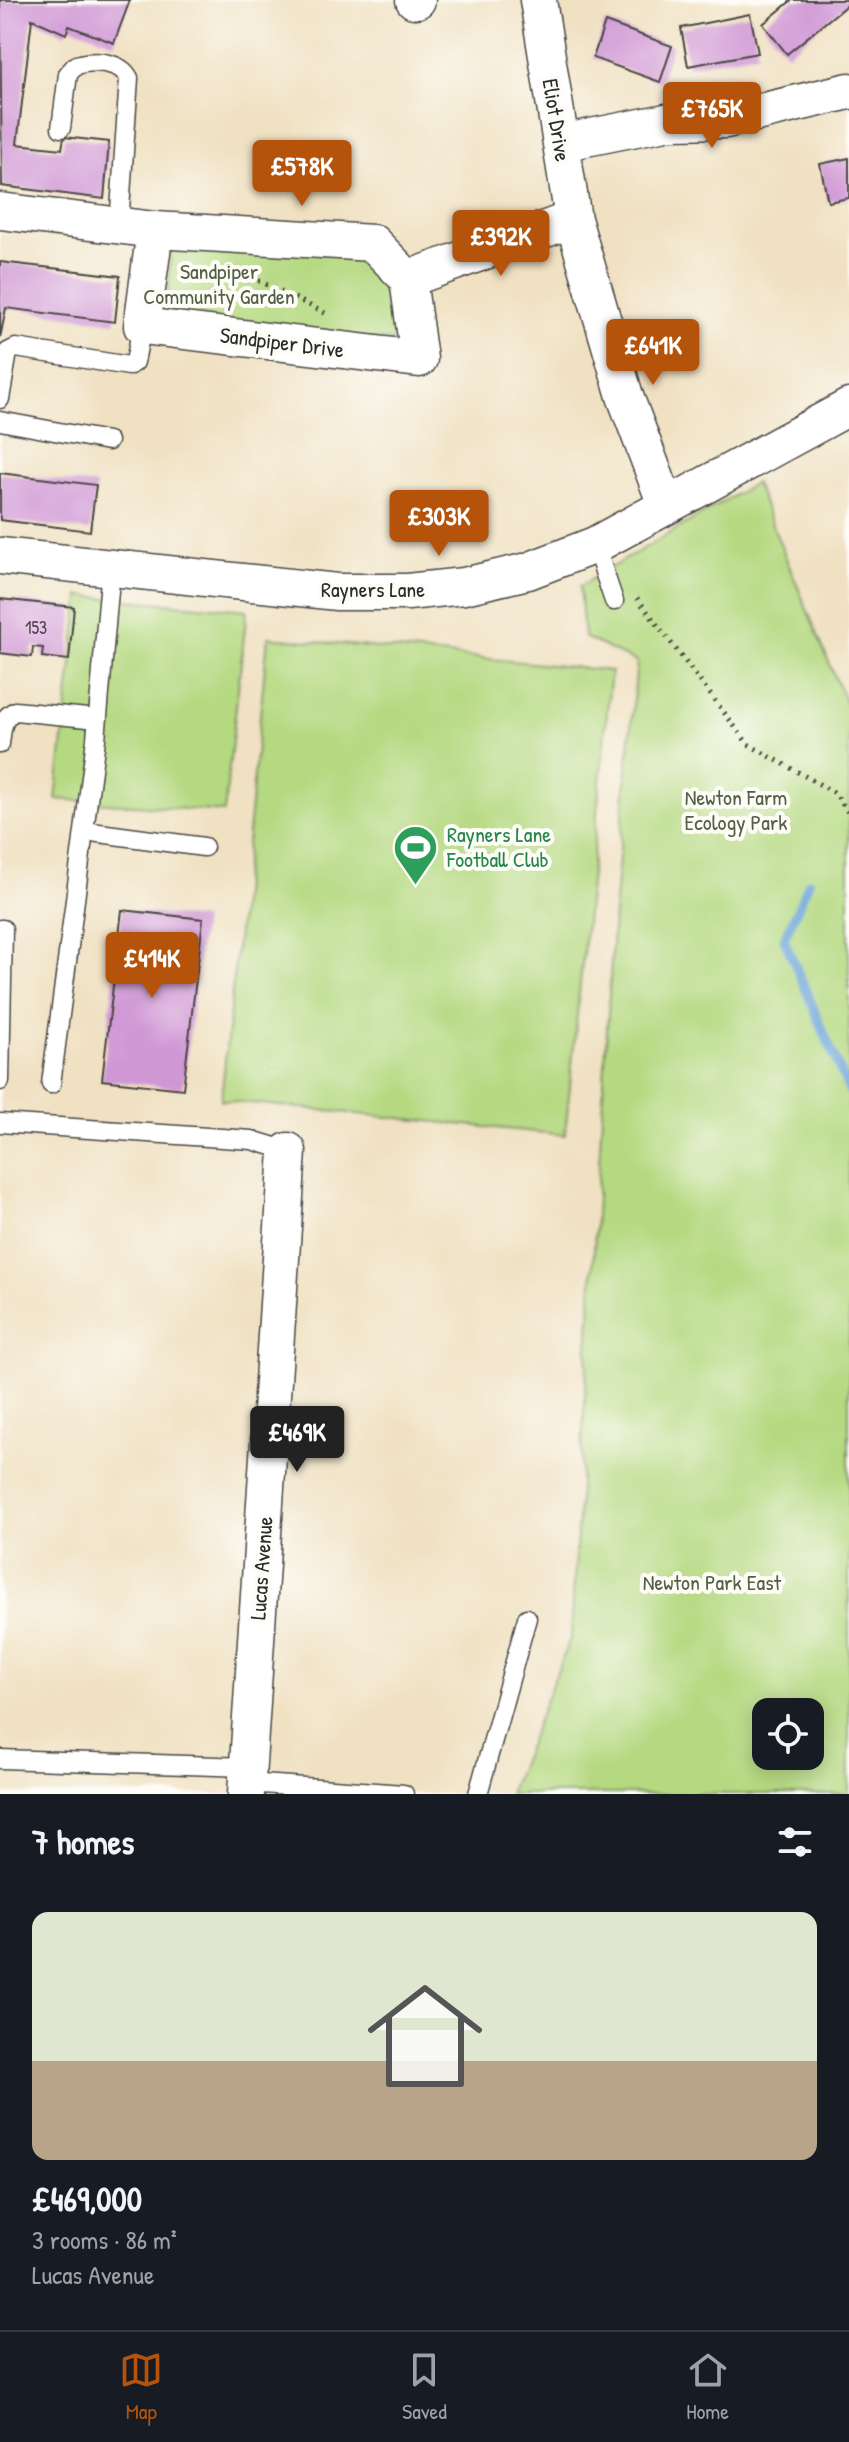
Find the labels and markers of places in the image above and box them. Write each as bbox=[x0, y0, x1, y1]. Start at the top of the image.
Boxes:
pin: £765K bbox=[656, 82, 768, 150]
pin: £578K bbox=[246, 140, 358, 208]
pin: £392K bbox=[445, 210, 557, 278]
pin: £641K bbox=[597, 319, 709, 387]
pin: £303K bbox=[383, 490, 495, 558]
place label: Rayners Lane Football Club bbox=[446, 819, 551, 874]
sports icon: Rayners Lane Football Club bbox=[392, 823, 440, 886]
pin: £414K bbox=[96, 932, 208, 1000]
pin: £469K bbox=[241, 1406, 353, 1474]

